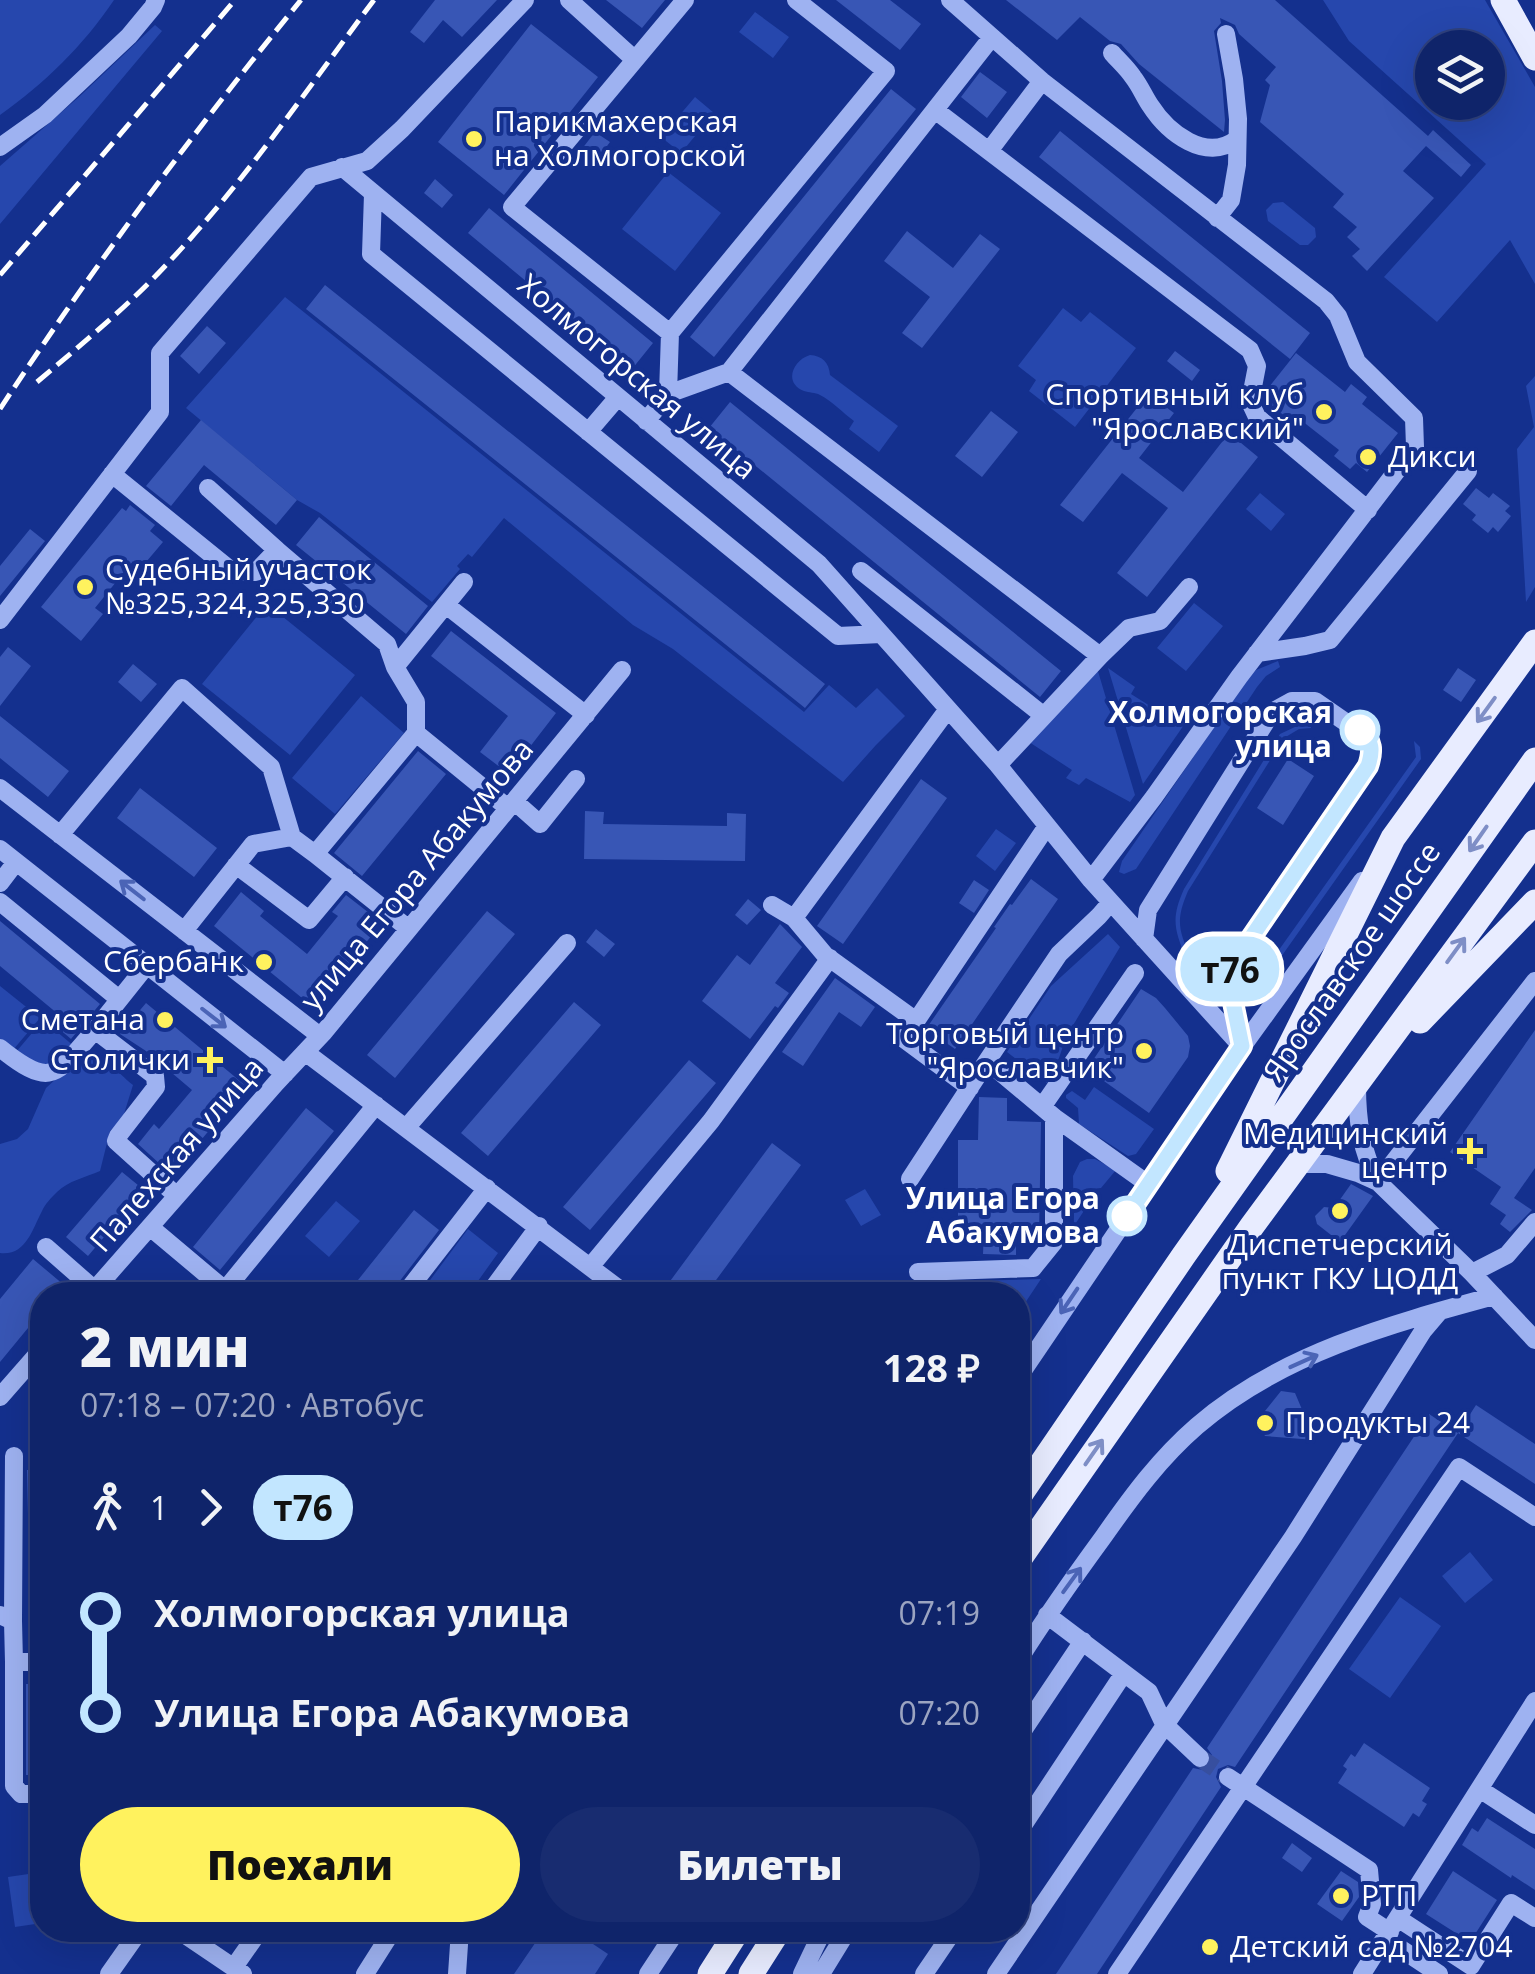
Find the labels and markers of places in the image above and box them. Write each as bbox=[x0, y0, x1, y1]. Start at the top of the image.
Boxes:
place label: Парикмахерская на Холмогорской bbox=[494, 100, 746, 175]
marker: Парикмахерская на Холмогорской bbox=[463, 128, 485, 150]
place label: Спортивный клуб "Ярославский" bbox=[1045, 373, 1304, 448]
marker: Спортивный клуб "Ярославский" bbox=[1313, 401, 1335, 423]
place label: Дикси bbox=[1388, 435, 1477, 476]
marker: Дикси bbox=[1357, 446, 1379, 468]
place label: Судебный участок №325,324,325,330 bbox=[105, 548, 372, 623]
marker: Судебный участок №325,324,325,330 bbox=[74, 576, 96, 598]
place label: Холмогорская улица bbox=[1108, 691, 1332, 766]
marker: Холмогорская улица bbox=[1341, 711, 1379, 749]
place label: Сбербанк bbox=[103, 940, 244, 981]
marker: Сбербанк bbox=[253, 951, 275, 973]
place label: Сметана bbox=[21, 998, 145, 1039]
marker: Сметана bbox=[154, 1009, 176, 1031]
place label: Торговый центр "Ярославчик" bbox=[886, 1012, 1124, 1087]
place label: Столички bbox=[50, 1038, 190, 1079]
marker: Торговый центр "Ярославчик" bbox=[1133, 1040, 1155, 1062]
marker: Столички bbox=[199, 1049, 221, 1071]
place label: Медицинский центр bbox=[1243, 1112, 1448, 1187]
marker: Медицинский центр bbox=[1457, 1138, 1483, 1164]
place label: Улица Егора Абакумова bbox=[906, 1177, 1100, 1252]
marker: Улица Егора Абакумова bbox=[1108, 1197, 1146, 1235]
marker: Диспетчерский пункт ГКУ ЦОДД bbox=[1329, 1200, 1351, 1222]
place label: Диспетчерский пункт ГКУ ЦОДД bbox=[1222, 1223, 1458, 1298]
place label: Продукты 24 bbox=[1285, 1401, 1470, 1442]
marker: Продукты 24 bbox=[1254, 1412, 1276, 1434]
place label: РТП bbox=[1361, 1874, 1417, 1915]
marker: РТП bbox=[1330, 1885, 1352, 1907]
place label: Детский сад №2704 bbox=[1230, 1925, 1513, 1966]
marker: Детский сад №2704 bbox=[1199, 1936, 1221, 1958]

